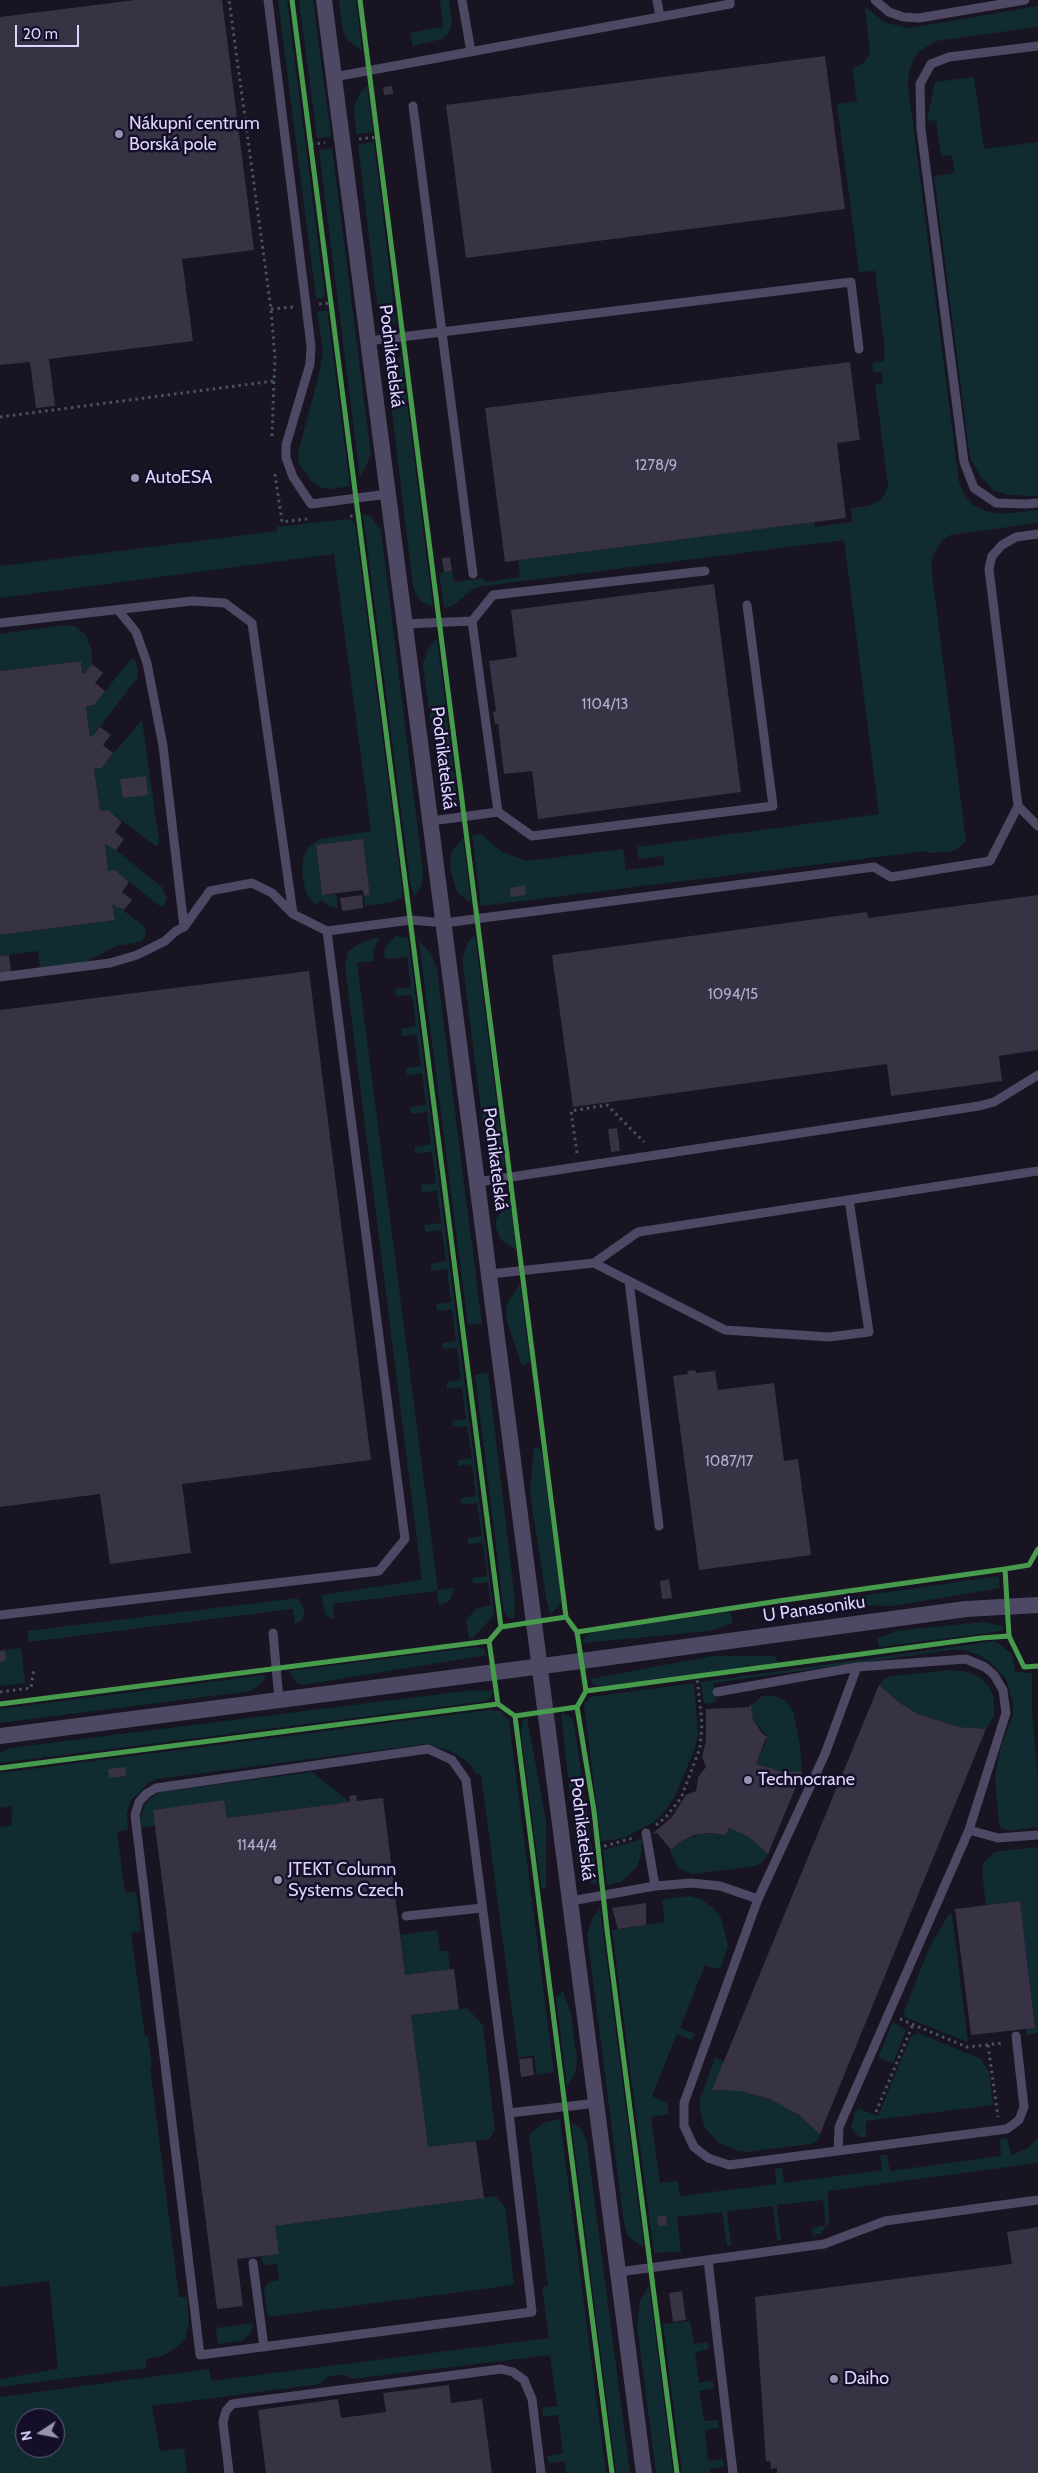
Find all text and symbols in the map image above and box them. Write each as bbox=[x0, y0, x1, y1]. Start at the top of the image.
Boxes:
scale bar bbox=[18, 15, 81, 47]
text: 20 m bbox=[23, 25, 58, 43]
place label: Nákupní centrum Borská pole bbox=[129, 113, 260, 156]
marker: Nákupní centrum Borská pole bbox=[113, 128, 125, 140]
street label: Podnikatelská bbox=[374, 303, 408, 409]
house number: 1278/9 bbox=[635, 457, 677, 475]
place label: AutoESA bbox=[145, 467, 212, 489]
marker: AutoESA bbox=[129, 472, 141, 484]
house number: 1104/13 bbox=[582, 696, 628, 714]
street label: Podnikatelská bbox=[426, 705, 460, 811]
house number: 1094/15 bbox=[708, 986, 758, 1004]
street label: Podnikatelská bbox=[478, 1106, 512, 1212]
house number: 1087/17 bbox=[705, 1453, 753, 1471]
street label: U Panasoniku bbox=[761, 1591, 867, 1627]
place label: Technocrane bbox=[758, 1769, 855, 1791]
marker: Technocrane bbox=[742, 1774, 754, 1786]
street label: Podnikatelská bbox=[565, 1776, 599, 1882]
house number: 1144/4 bbox=[237, 1837, 277, 1855]
place label: JTEKT Column Systems Czech bbox=[288, 1859, 404, 1902]
marker: JTEKT Column Systems Czech bbox=[272, 1874, 284, 1886]
place label: Daiho bbox=[844, 2368, 889, 2390]
marker: Daiho bbox=[828, 2373, 840, 2385]
north arrow bbox=[15, 2408, 65, 2458]
text: N bbox=[16, 2429, 36, 2442]

